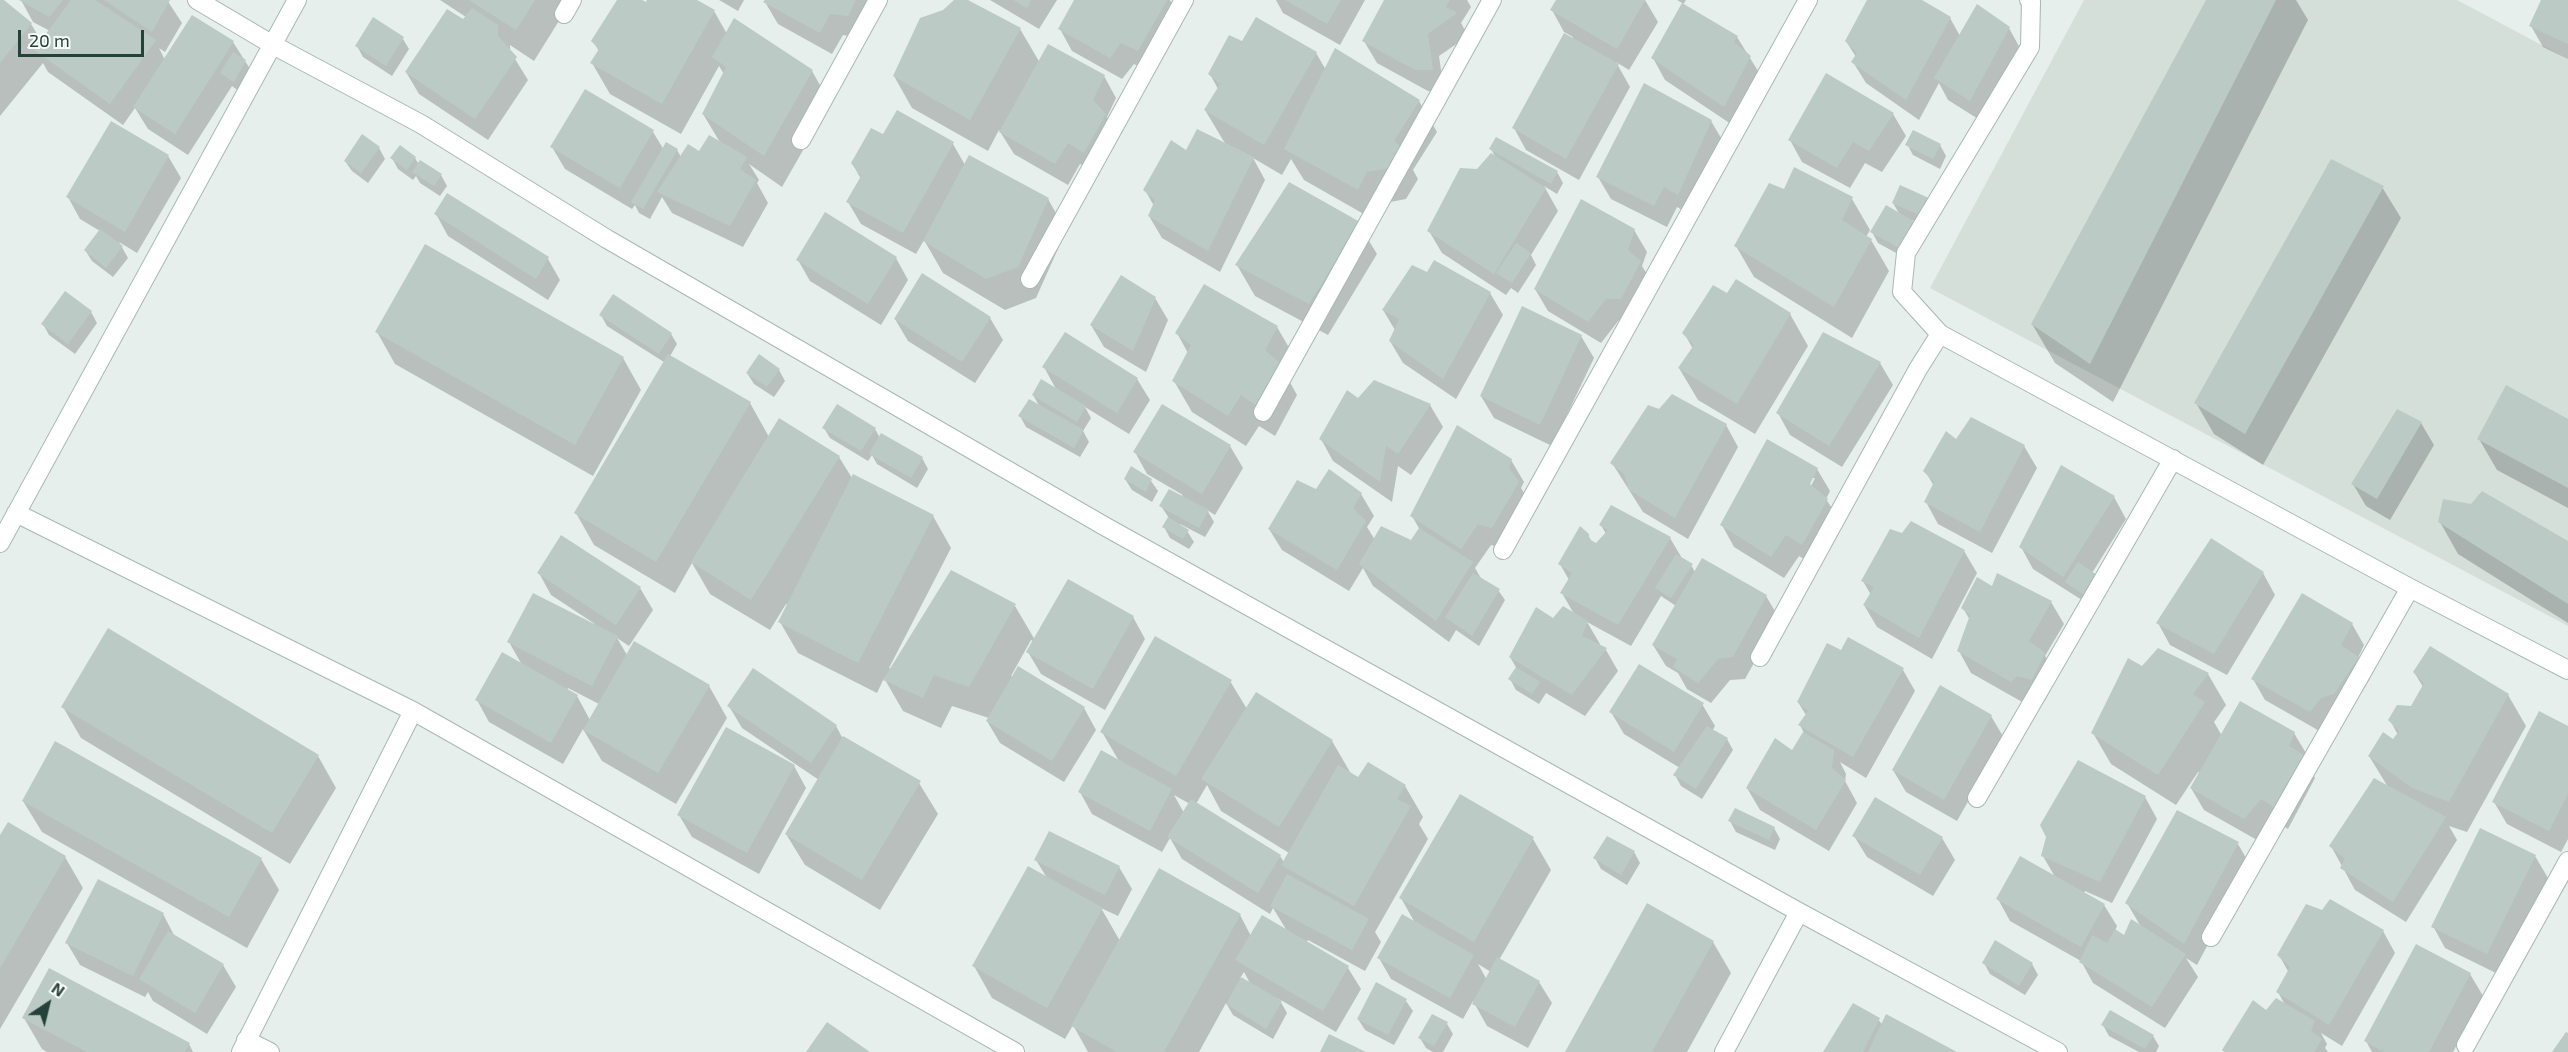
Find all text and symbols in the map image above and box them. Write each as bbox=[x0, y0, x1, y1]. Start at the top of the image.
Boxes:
scale bar bbox=[21, 18, 147, 56]
text: 20 m bbox=[29, 29, 70, 51]
north arrow bbox=[18, 974, 78, 1034]
text: N bbox=[48, 978, 69, 1000]

